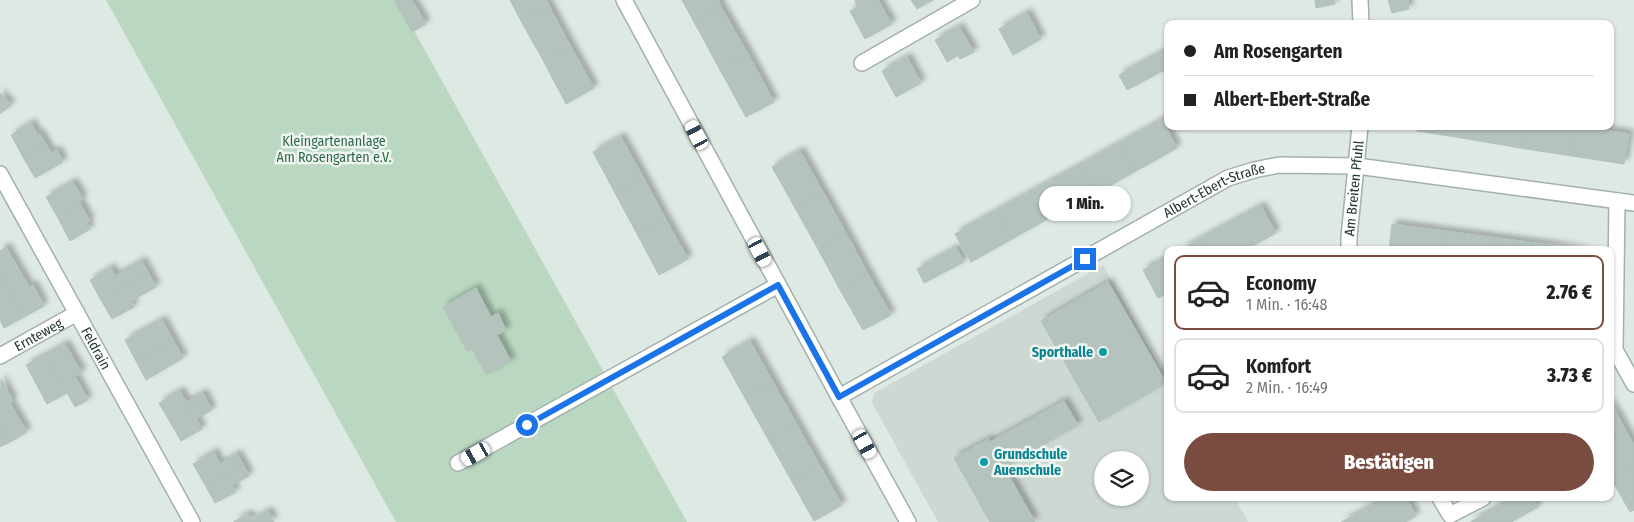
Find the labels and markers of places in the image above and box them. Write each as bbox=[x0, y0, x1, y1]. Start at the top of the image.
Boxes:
place label: Sporthalle bbox=[1032, 344, 1093, 361]
marker: Sporthalle bbox=[1097, 346, 1109, 358]
place label: Grundschule Auenschule bbox=[993, 446, 1067, 479]
marker: Grundschule Auenschule bbox=[978, 456, 990, 468]

